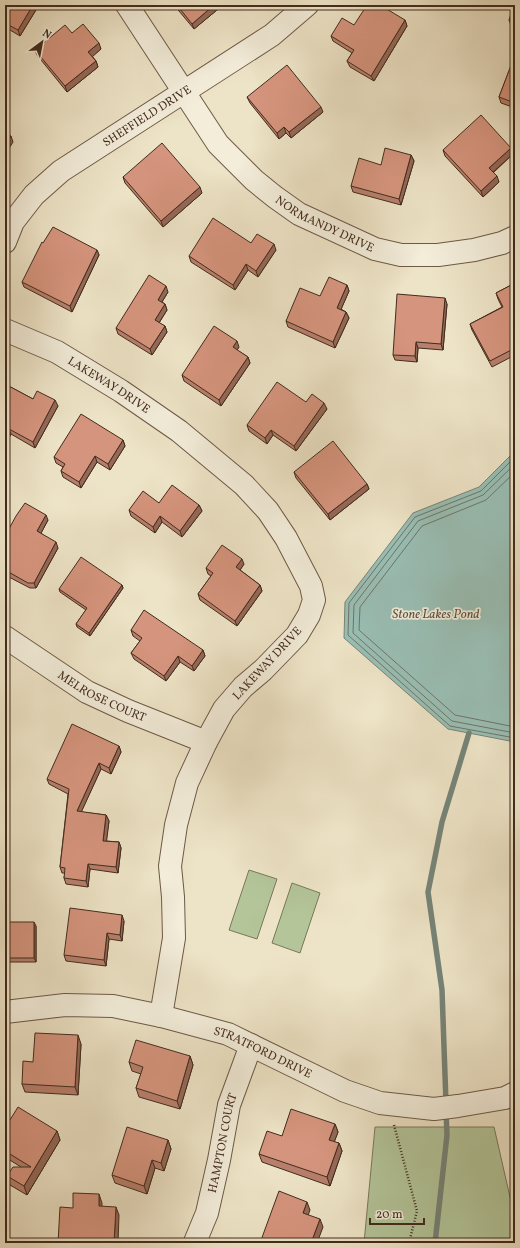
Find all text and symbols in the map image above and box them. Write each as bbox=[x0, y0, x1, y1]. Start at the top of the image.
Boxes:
north arrow bbox=[22, 22, 62, 62]
text: N bbox=[39, 26, 54, 43]
street label: SHEFFIELD DRIVE bbox=[100, 82, 195, 151]
street label: NORMANDY DRIVE bbox=[272, 193, 376, 257]
street label: LAKEWAY DRIVE bbox=[64, 353, 153, 418]
water label: Stone Lakes Pond bbox=[392, 606, 480, 624]
street label: LAKEWAY DRIVE bbox=[230, 624, 306, 704]
street label: MELROSE COURT bbox=[54, 668, 148, 726]
street label: STRATFORD DRIVE bbox=[212, 1024, 314, 1083]
street label: HAMPTON COURT bbox=[205, 1091, 242, 1195]
scale bar bbox=[370, 1200, 424, 1226]
text: 20 m bbox=[376, 1207, 403, 1223]

